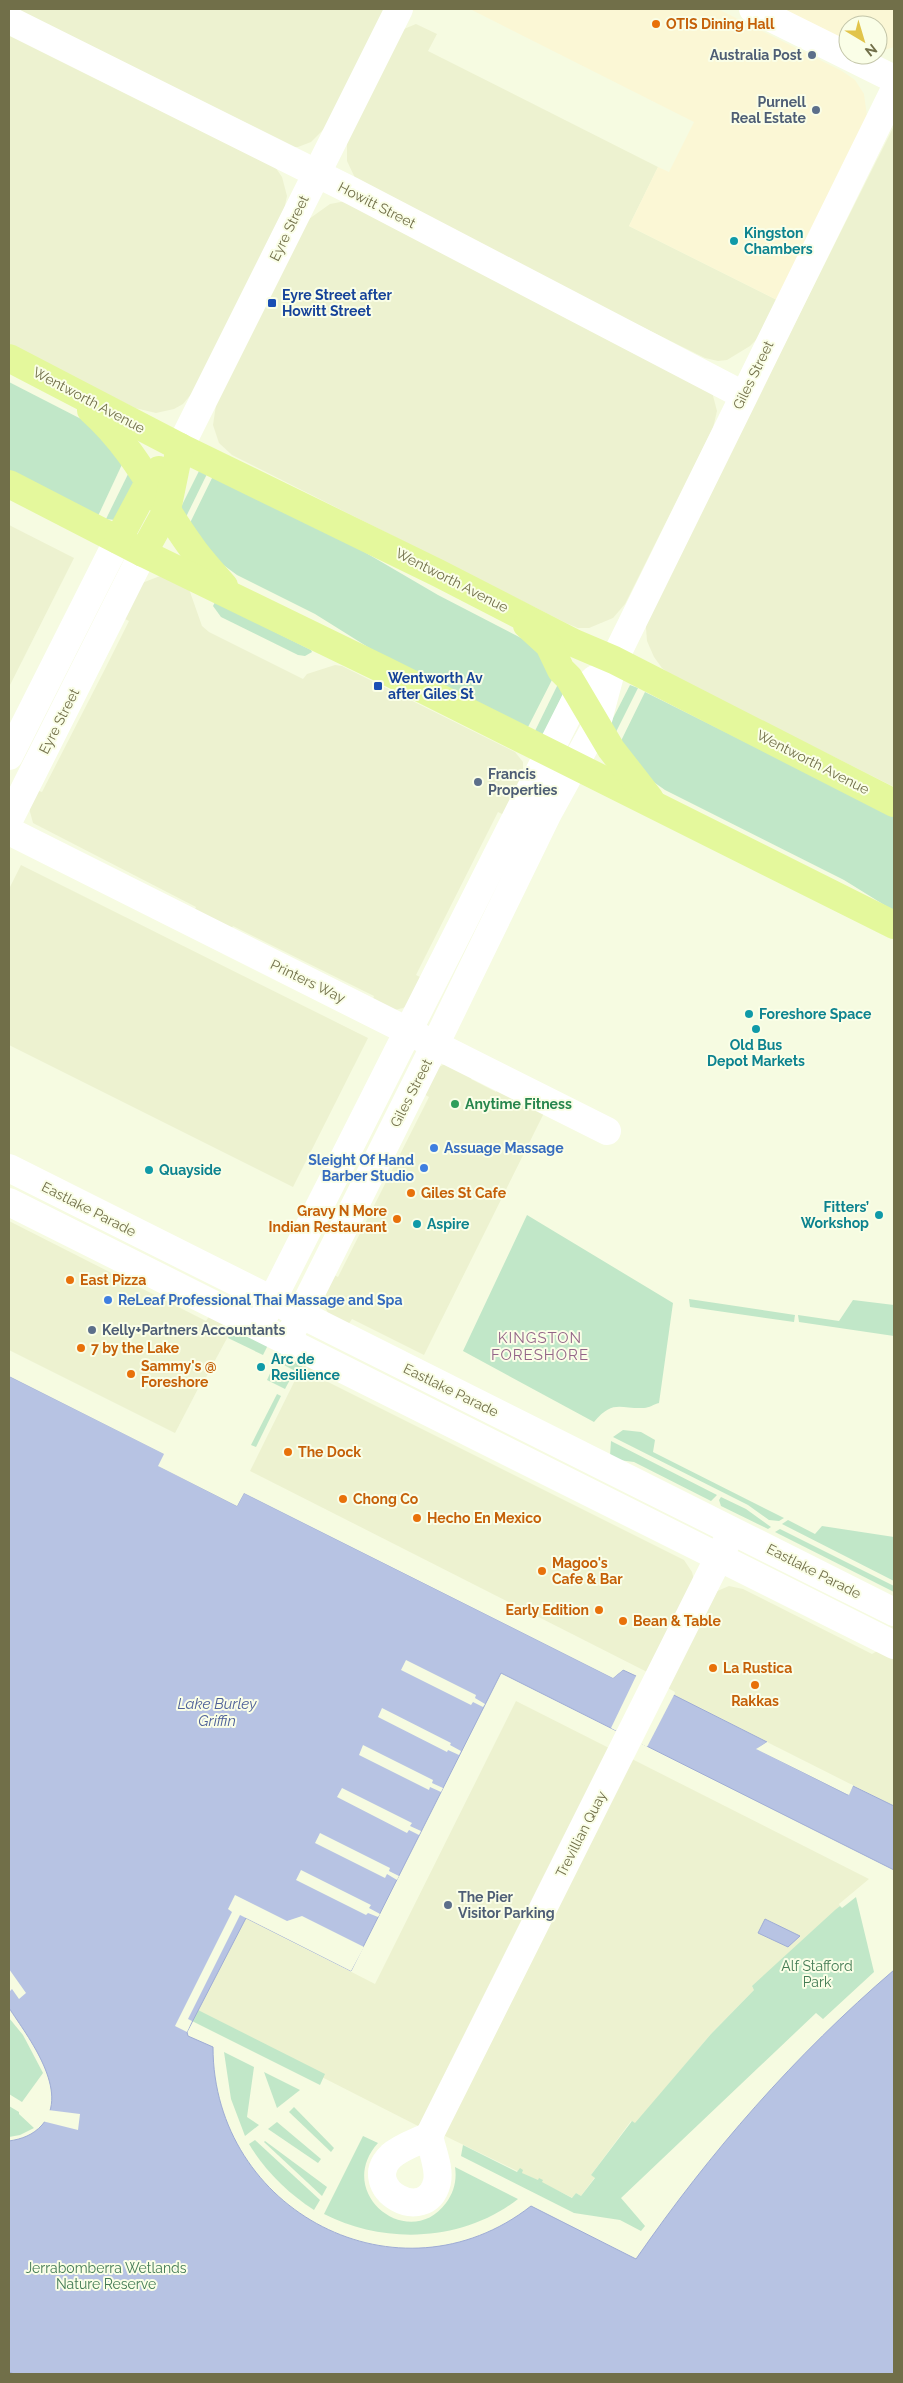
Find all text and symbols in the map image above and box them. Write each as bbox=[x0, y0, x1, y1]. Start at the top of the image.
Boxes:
north arrow bbox=[838, 15, 888, 65]
place label: OTIS Dining Hall bbox=[666, 16, 775, 32]
marker: OTIS Dining Hall bbox=[650, 18, 662, 30]
text: N bbox=[862, 41, 880, 60]
place label: Australia Post bbox=[710, 47, 803, 63]
marker: Australia Post bbox=[806, 49, 818, 61]
place label: Purnell Real Estate bbox=[731, 94, 807, 126]
marker: Purnell Real Estate bbox=[810, 104, 822, 116]
street label: Howitt Street bbox=[336, 179, 419, 231]
street label: Eyre Street bbox=[266, 192, 312, 263]
place label: Kingston Chambers bbox=[744, 225, 813, 257]
marker: Kingston Chambers bbox=[728, 235, 740, 247]
place label: Eyre Street after Howitt Street bbox=[282, 287, 392, 319]
marker: Eyre Street after Howitt Street bbox=[266, 297, 278, 309]
street label: Giles Street bbox=[730, 338, 777, 412]
street label: Wentworth Avenue bbox=[30, 364, 148, 436]
street label: Wentworth Avenue bbox=[393, 545, 511, 615]
place label: Wentworth Av after Giles St bbox=[388, 670, 483, 702]
marker: Wentworth Av after Giles St bbox=[372, 680, 384, 692]
street label: Eyre Street bbox=[36, 685, 82, 756]
street label: Wentworth Avenue bbox=[754, 727, 872, 797]
place label: Francis Properties bbox=[488, 766, 558, 798]
marker: Francis Properties bbox=[472, 776, 484, 788]
street label: Printers Way bbox=[268, 956, 348, 1006]
place label: Foreshore Space bbox=[759, 1006, 872, 1022]
marker: Foreshore Space bbox=[743, 1008, 755, 1020]
marker: Old Bus Depot Markets bbox=[750, 1023, 762, 1035]
place label: Old Bus Depot Markets bbox=[707, 1037, 805, 1069]
street label: Giles Street bbox=[387, 1056, 435, 1130]
place label: Anytime Fitness bbox=[465, 1096, 572, 1112]
marker: Anytime Fitness bbox=[449, 1098, 461, 1110]
place label: Assuage Massage bbox=[444, 1140, 564, 1156]
marker: Assuage Massage bbox=[428, 1142, 440, 1154]
place label: Sleight Of Hand Barber Studio bbox=[308, 1152, 415, 1184]
place label: Quayside bbox=[159, 1162, 222, 1178]
marker: Sleight Of Hand Barber Studio bbox=[418, 1162, 430, 1174]
marker: Quayside bbox=[143, 1164, 155, 1176]
street label: Eastlake Parade bbox=[39, 1178, 139, 1240]
place label: Giles St Cafe bbox=[421, 1185, 507, 1201]
marker: Giles St Cafe bbox=[405, 1187, 417, 1199]
place label: Fitters’ Workshop bbox=[801, 1199, 869, 1231]
place label: Gravy N More Indian Restaurant bbox=[268, 1203, 388, 1235]
marker: Fitters’ Workshop bbox=[873, 1209, 885, 1221]
marker: Gravy N More Indian Restaurant bbox=[391, 1213, 403, 1225]
place label: Aspire bbox=[427, 1216, 470, 1232]
marker: Aspire bbox=[411, 1218, 423, 1230]
place label: East Pizza bbox=[80, 1272, 146, 1288]
marker: East Pizza bbox=[64, 1274, 76, 1286]
place label: ReLeaf Professional Thai Massage and Spa bbox=[118, 1292, 402, 1308]
marker: ReLeaf Professional Thai Massage and Spa bbox=[102, 1294, 114, 1306]
place label: Kelly+Partners Accountants bbox=[102, 1322, 286, 1338]
marker: Kelly+Partners Accountants bbox=[86, 1324, 98, 1336]
district label: KINGSTON FORESHORE bbox=[491, 1329, 589, 1364]
place label: 7 by the Lake bbox=[91, 1340, 180, 1356]
marker: 7 by the Lake bbox=[75, 1342, 87, 1354]
place label: Arc de Resilience bbox=[271, 1351, 341, 1383]
place label: Sammy's @ Foreshore bbox=[141, 1358, 217, 1390]
street label: Eastlake Parade bbox=[401, 1360, 501, 1420]
marker: Arc de Resilience bbox=[255, 1361, 267, 1373]
marker: Sammy's @ Foreshore bbox=[125, 1368, 137, 1380]
place label: The Dock bbox=[298, 1444, 361, 1460]
marker: The Dock bbox=[282, 1446, 294, 1458]
place label: Chong Co bbox=[353, 1491, 419, 1507]
marker: Chong Co bbox=[337, 1493, 349, 1505]
place label: Hecho En Mexico bbox=[427, 1510, 542, 1526]
marker: Hecho En Mexico bbox=[411, 1512, 423, 1524]
street label: Eastlake Parade bbox=[764, 1540, 864, 1602]
place label: Magoo's Cafe & Bar bbox=[552, 1555, 623, 1587]
marker: Magoo's Cafe & Bar bbox=[536, 1565, 548, 1577]
place label: Early Edition bbox=[506, 1602, 589, 1618]
marker: Early Edition bbox=[593, 1604, 605, 1616]
place label: Bean & Table bbox=[633, 1613, 721, 1629]
marker: Bean & Table bbox=[617, 1615, 629, 1627]
place label: La Rustica bbox=[723, 1660, 792, 1676]
marker: La Rustica bbox=[707, 1662, 719, 1674]
marker: Rakkas bbox=[749, 1679, 761, 1691]
place label: Rakkas bbox=[731, 1693, 779, 1709]
water label: Lake Burley Griffin bbox=[178, 1695, 257, 1730]
street label: Trevillian Quay bbox=[552, 1788, 610, 1880]
place label: The Pier Visitor Parking bbox=[458, 1889, 555, 1921]
marker: The Pier Visitor Parking bbox=[442, 1899, 454, 1911]
park label: Alf Stafford Park bbox=[781, 1958, 853, 1990]
park label: Jerrabomberra Wetlands Nature Reserve bbox=[25, 2260, 187, 2292]

